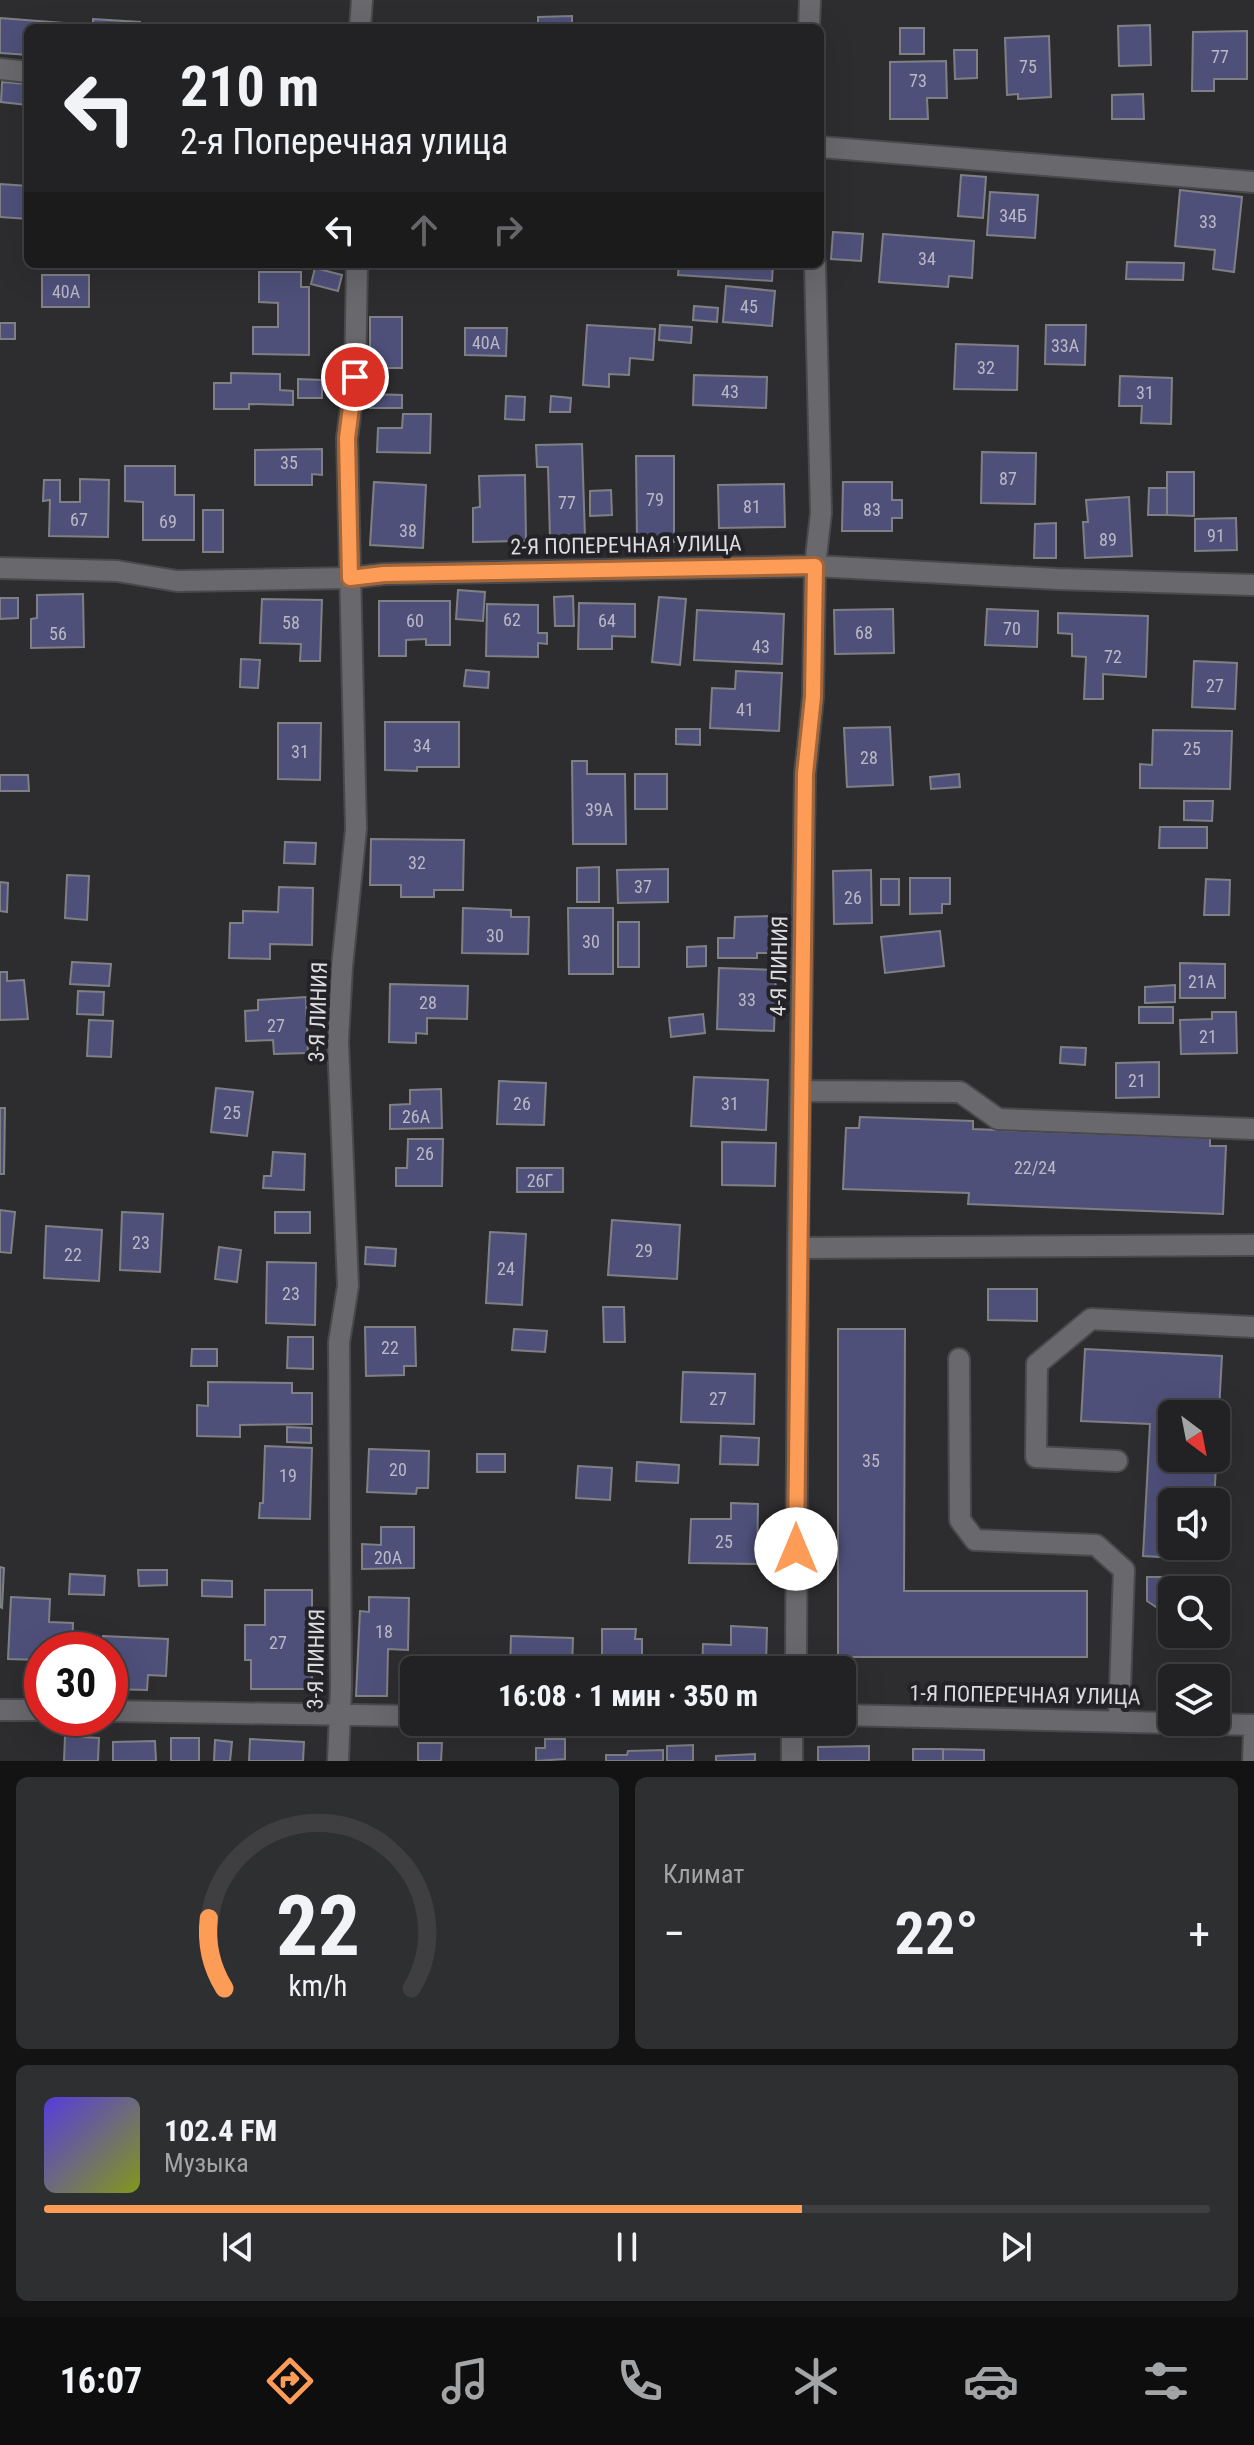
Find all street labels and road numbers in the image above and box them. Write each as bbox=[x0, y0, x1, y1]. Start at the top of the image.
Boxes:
street label: 2-Я ПОПЕРЕЧНАЯ УЛИЦА bbox=[510, 530, 742, 560]
street label: 4-Я ЛИНИЯ bbox=[766, 916, 792, 1016]
street label: 3-Я ЛИНИЯ bbox=[304, 961, 332, 1063]
street label: 3-Я ЛИНИЯ bbox=[303, 1609, 329, 1709]
street label: 1-Я ПОПЕРЕЧНАЯ УЛИЦА bbox=[909, 1680, 1141, 1710]

